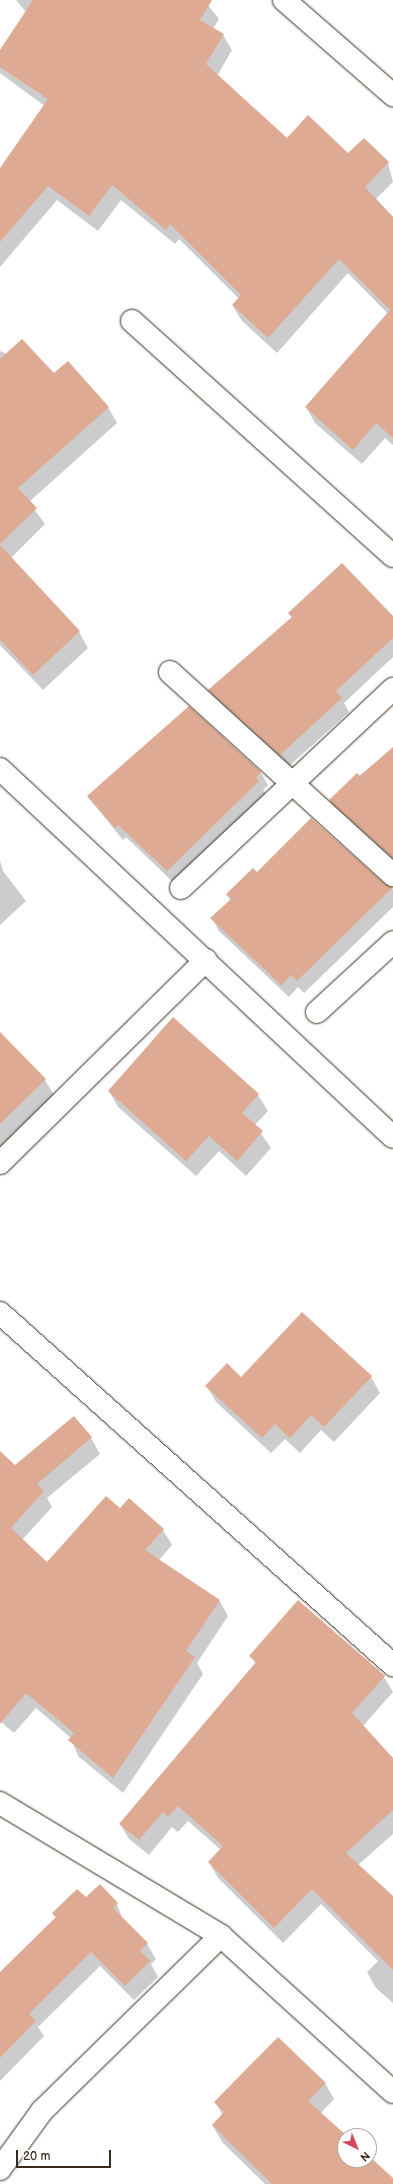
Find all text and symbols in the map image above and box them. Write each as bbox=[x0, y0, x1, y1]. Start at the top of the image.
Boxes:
north arrow bbox=[337, 2128, 377, 2168]
scale bar bbox=[18, 2142, 113, 2168]
text: 20 m bbox=[23, 2149, 50, 2164]
text: N bbox=[357, 2149, 372, 2164]

